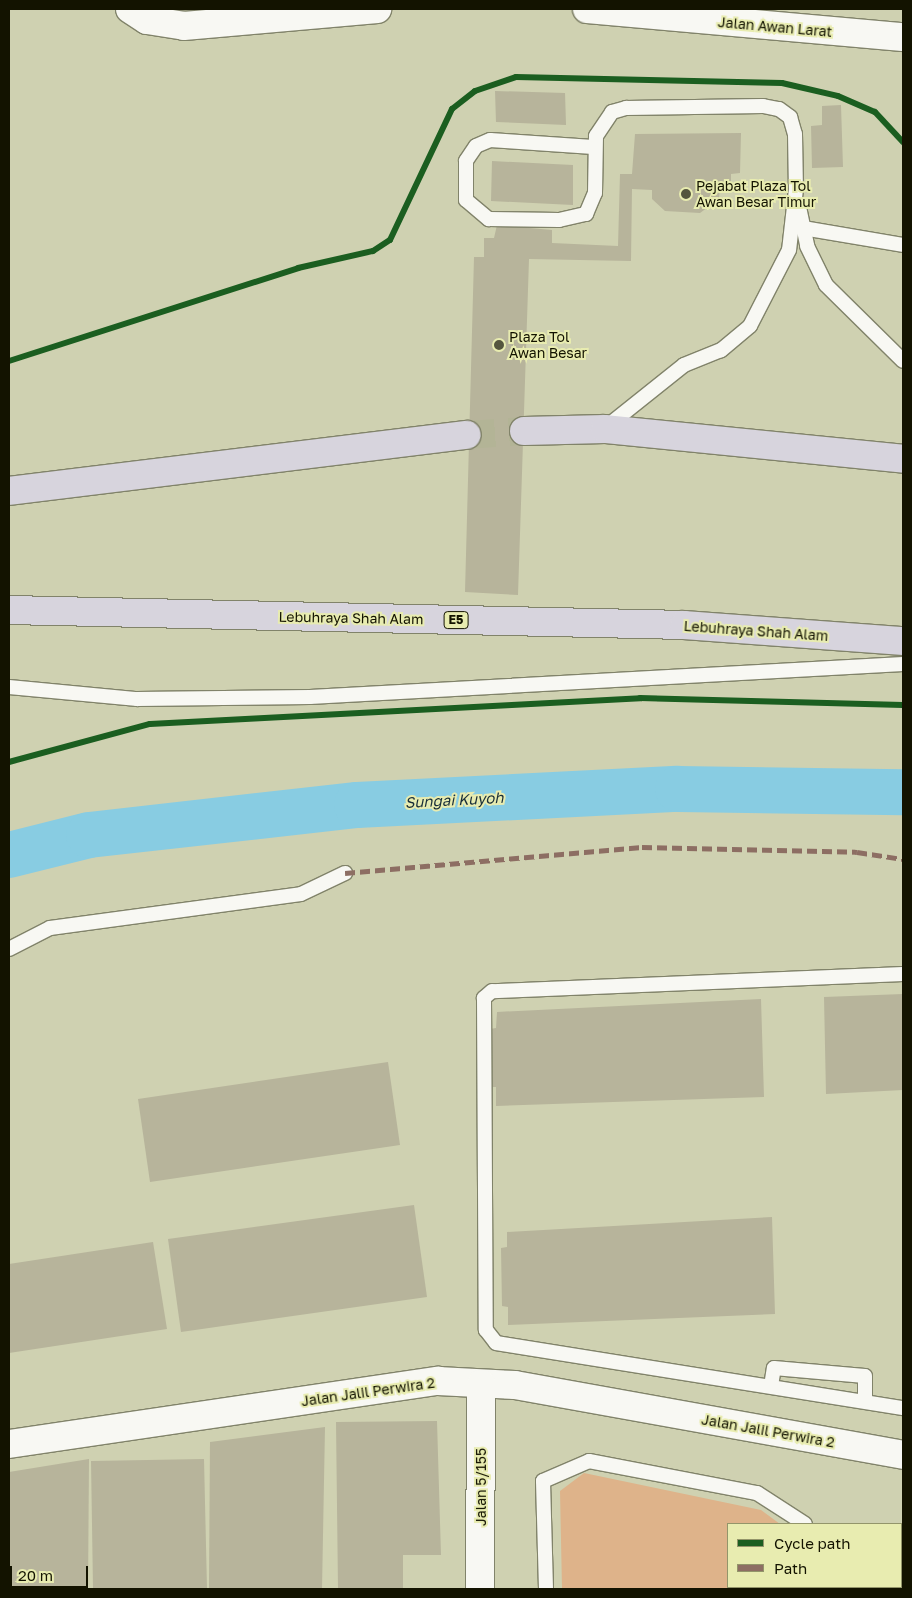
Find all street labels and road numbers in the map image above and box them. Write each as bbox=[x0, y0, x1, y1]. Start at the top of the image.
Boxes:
street label: Jalan Awan Larat bbox=[717, 14, 833, 40]
street label: Lebuhraya Shah Alam bbox=[278, 608, 424, 628]
road number: E5 bbox=[444, 610, 468, 630]
street label: Lebuhraya Shah Alam bbox=[683, 618, 829, 644]
street label: Jalan Jalil Perwira 2 bbox=[300, 1374, 436, 1410]
street label: Jalan Jalil Perwira 2 bbox=[700, 1411, 836, 1451]
street label: Jalan 5/155 bbox=[473, 1448, 489, 1526]

